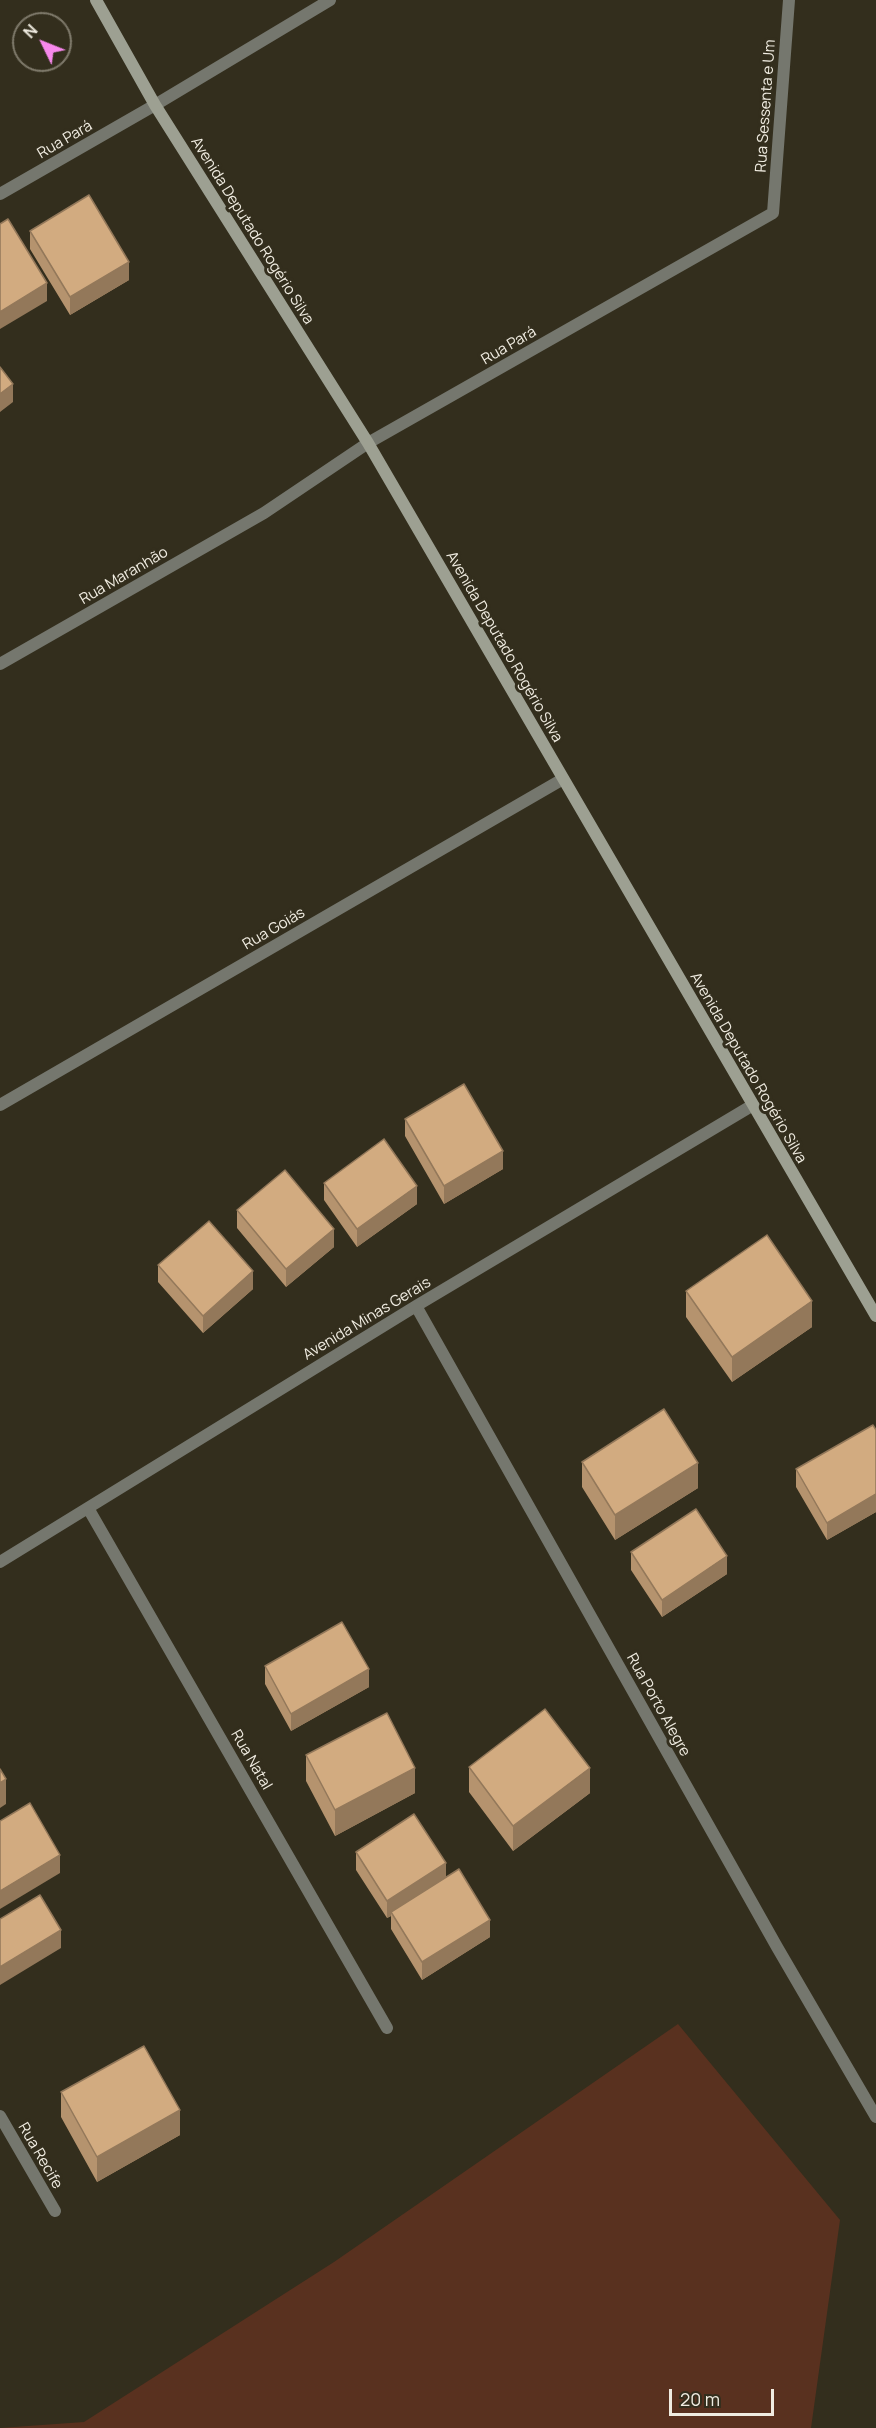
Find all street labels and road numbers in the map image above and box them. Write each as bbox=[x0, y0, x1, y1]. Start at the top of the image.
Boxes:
street label: Rua Sessenta e Um bbox=[752, 39, 780, 173]
street label: Rua Pará bbox=[34, 117, 96, 163]
street label: Avenida Deputado Rogério Silva bbox=[187, 134, 317, 328]
street label: Rua Pará bbox=[478, 323, 540, 369]
street label: Rua Maranhão bbox=[77, 543, 171, 609]
street label: Avenida Deputado Rogério Silva bbox=[442, 548, 566, 746]
street label: Rua Goiás bbox=[240, 904, 308, 954]
street label: Avenida Deputado Rogério Silva bbox=[686, 969, 810, 1167]
street label: Avenida Minas Gerais bbox=[300, 1274, 434, 1364]
street label: Rua Porto Alegre bbox=[622, 1650, 694, 1760]
street label: Rua Natal bbox=[227, 1727, 275, 1793]
street label: Rua Recife bbox=[14, 2120, 66, 2192]

